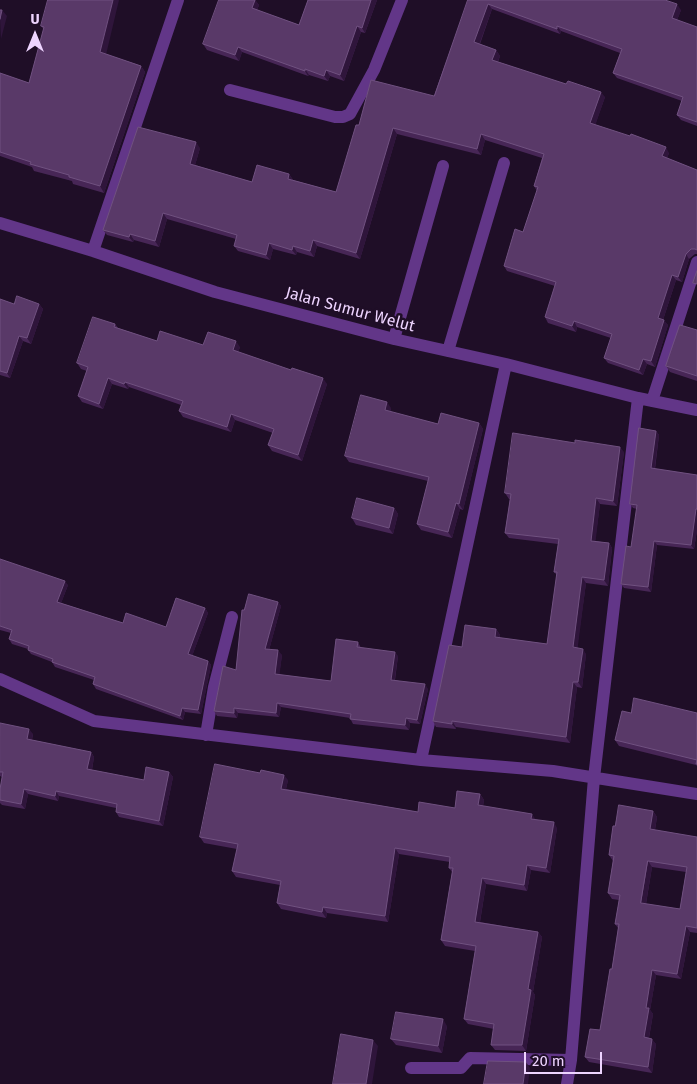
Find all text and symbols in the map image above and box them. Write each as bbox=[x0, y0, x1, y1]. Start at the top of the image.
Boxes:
north arrow bbox=[10, 10, 60, 60]
text: U bbox=[30, 11, 40, 28]
street label: Jalan Sumur Welut bbox=[283, 283, 417, 337]
scale bar bbox=[527, 1042, 604, 1074]
text: 20 m bbox=[532, 1052, 565, 1070]

